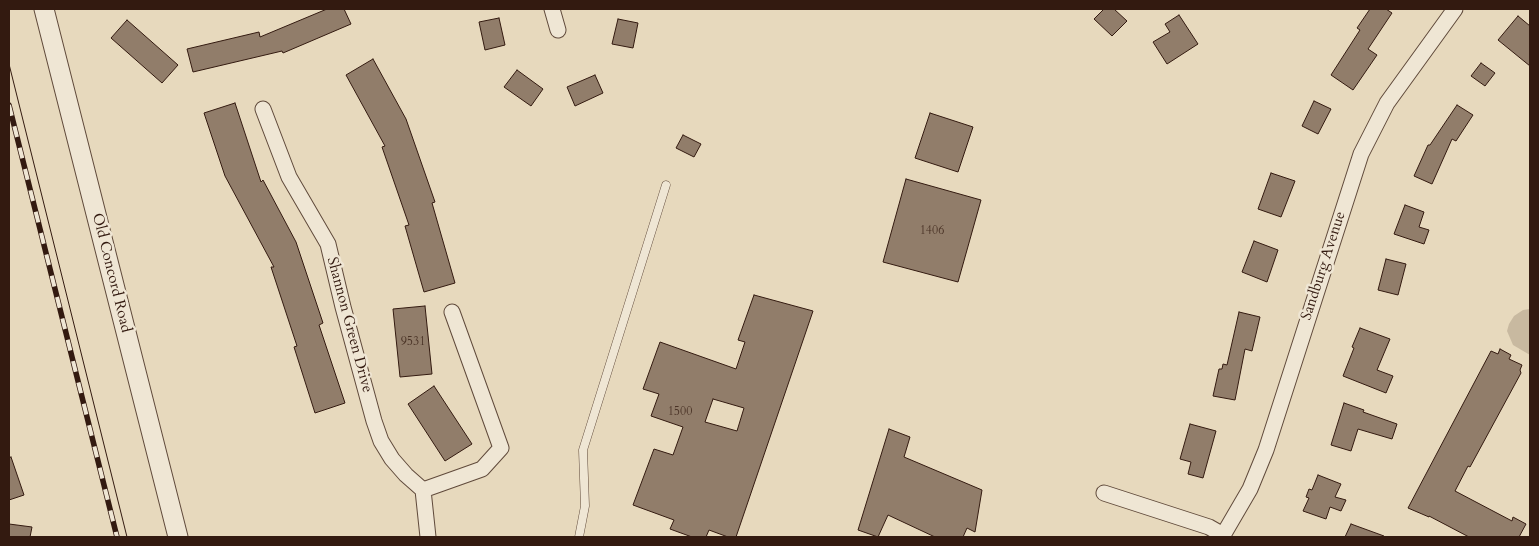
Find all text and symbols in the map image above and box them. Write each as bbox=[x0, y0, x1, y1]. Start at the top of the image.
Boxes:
street label: Sandburg Avenue bbox=[1298, 209, 1350, 323]
street label: Old Concord Road bbox=[87, 211, 135, 335]
house number: 1406 bbox=[920, 224, 944, 238]
street label: Shannon Green Drive bbox=[322, 255, 376, 395]
house number: 9531 bbox=[401, 335, 425, 349]
house number: 1500 bbox=[668, 405, 692, 419]

